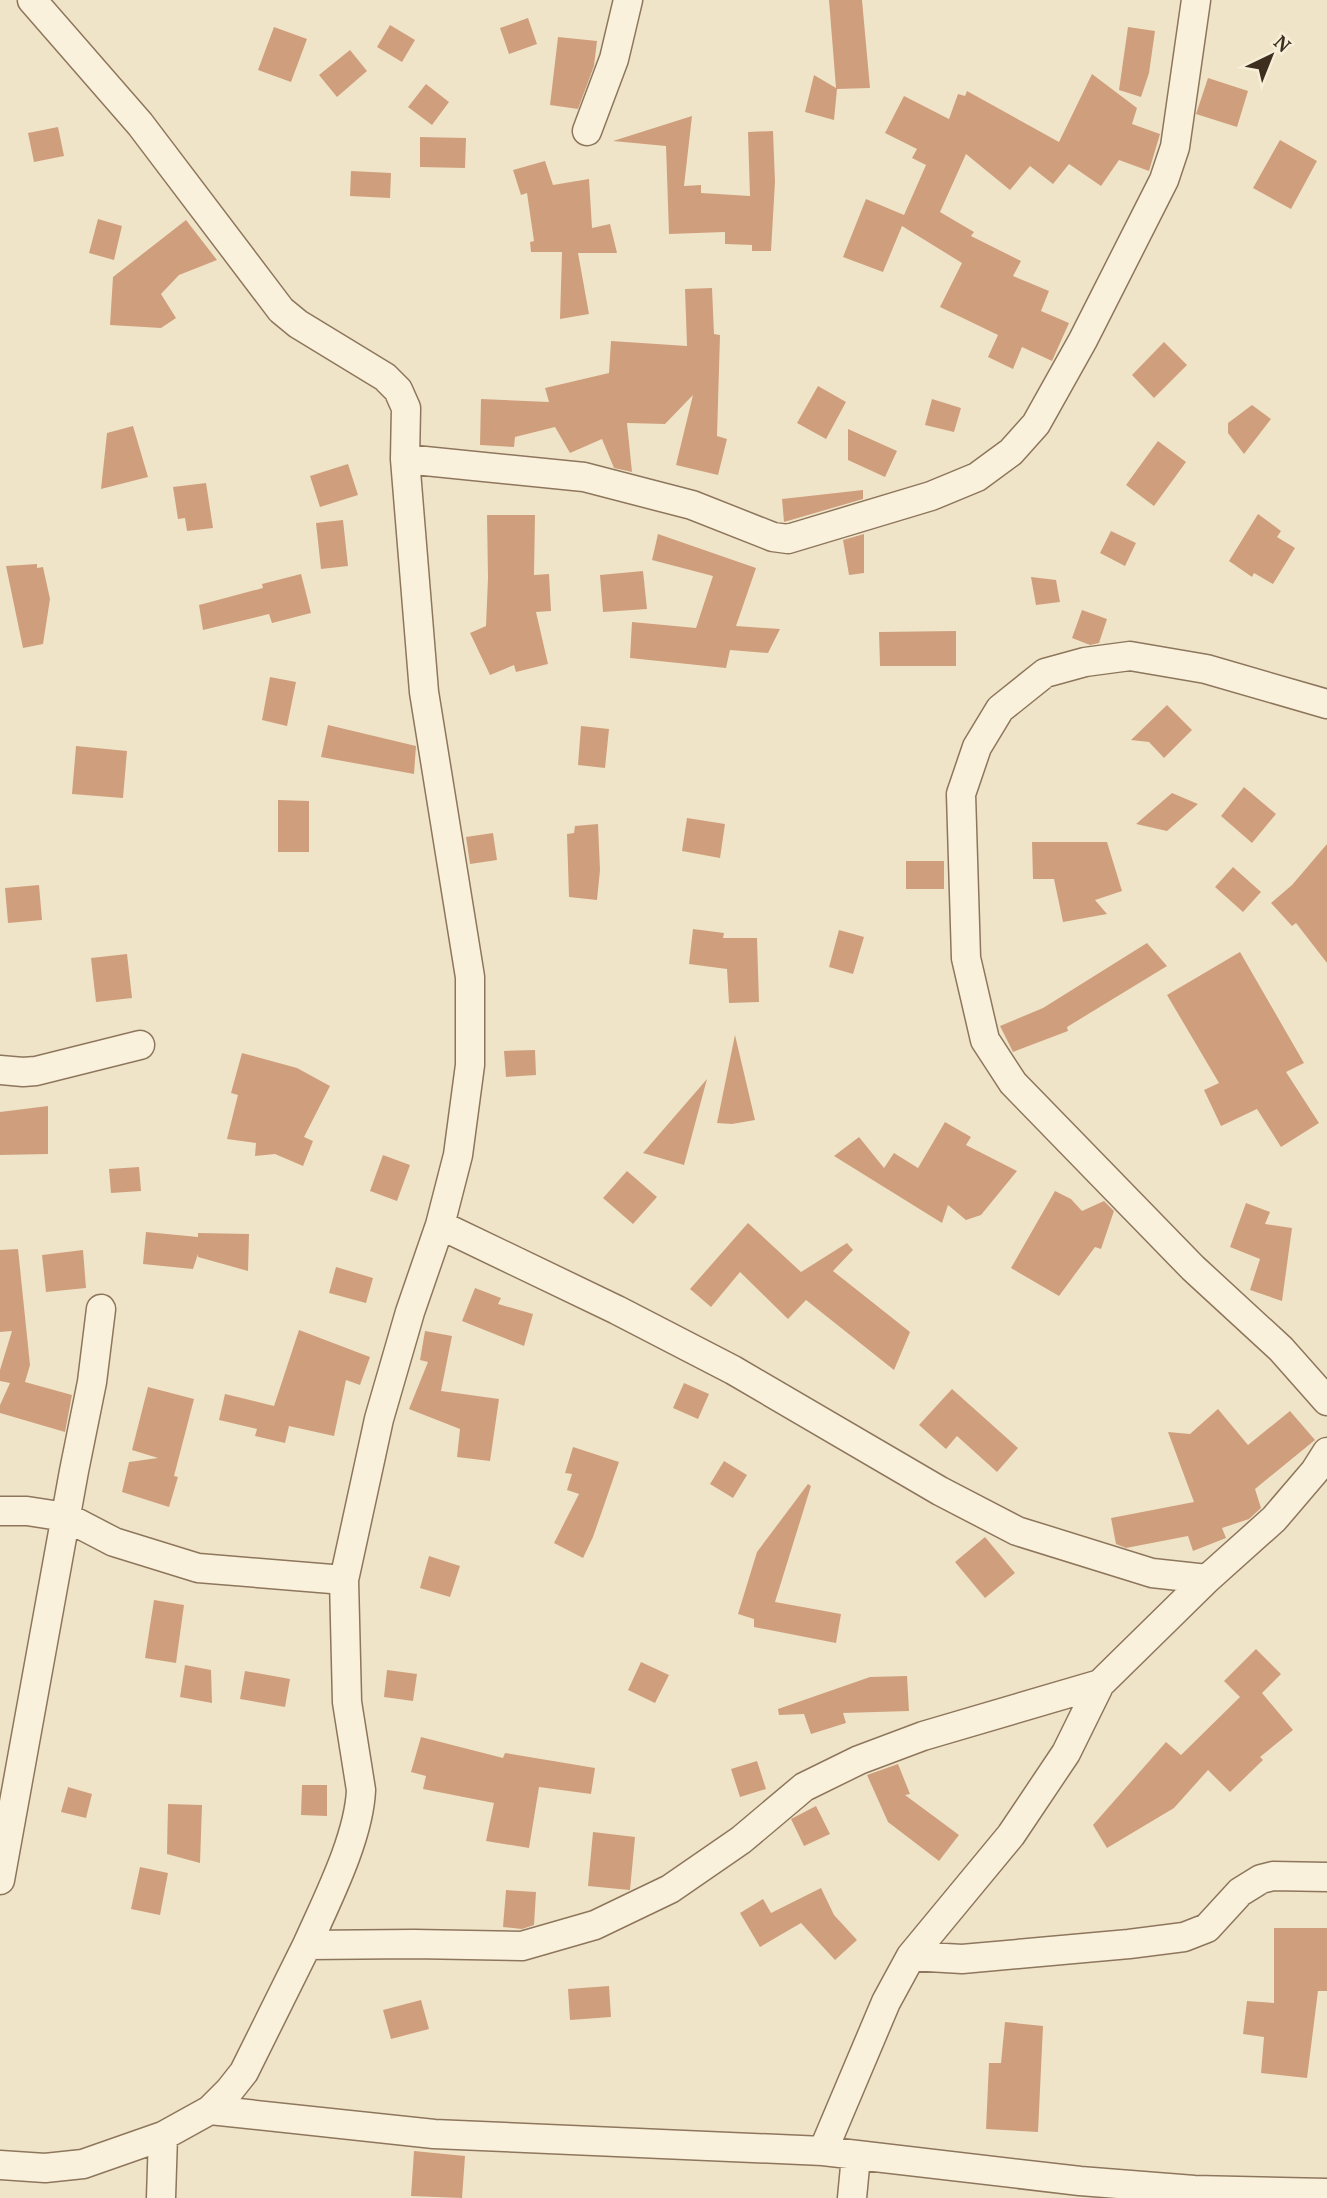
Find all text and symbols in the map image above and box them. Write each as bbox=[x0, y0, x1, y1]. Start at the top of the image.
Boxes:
north arrow bbox=[1236, 21, 1306, 91]
text: N bbox=[1269, 29, 1297, 58]

